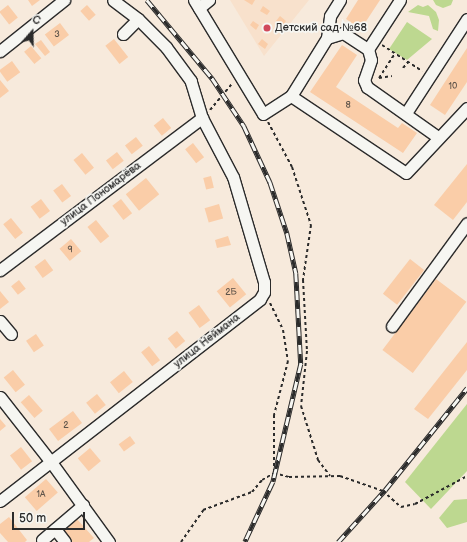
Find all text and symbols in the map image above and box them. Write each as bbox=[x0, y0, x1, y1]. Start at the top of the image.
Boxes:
north arrow bbox=[12, 12, 52, 52]
text: С bbox=[30, 13, 42, 28]
place label: Детский сад №68 bbox=[275, 21, 367, 35]
marker: Детский сад №68 bbox=[262, 23, 272, 33]
house number: 3 bbox=[54, 30, 60, 40]
house number: 10 bbox=[449, 82, 457, 92]
house number: 8 bbox=[345, 101, 351, 111]
street label: улица Пономарёва bbox=[58, 159, 144, 229]
house number: 9 bbox=[67, 245, 73, 255]
house number: 2Б bbox=[225, 288, 237, 298]
street label: улица Неймана bbox=[171, 311, 243, 371]
house number: 2 bbox=[63, 421, 69, 431]
house number: 1А bbox=[37, 490, 45, 500]
scale bar bbox=[14, 504, 87, 530]
text: 50 m bbox=[19, 511, 46, 526]

